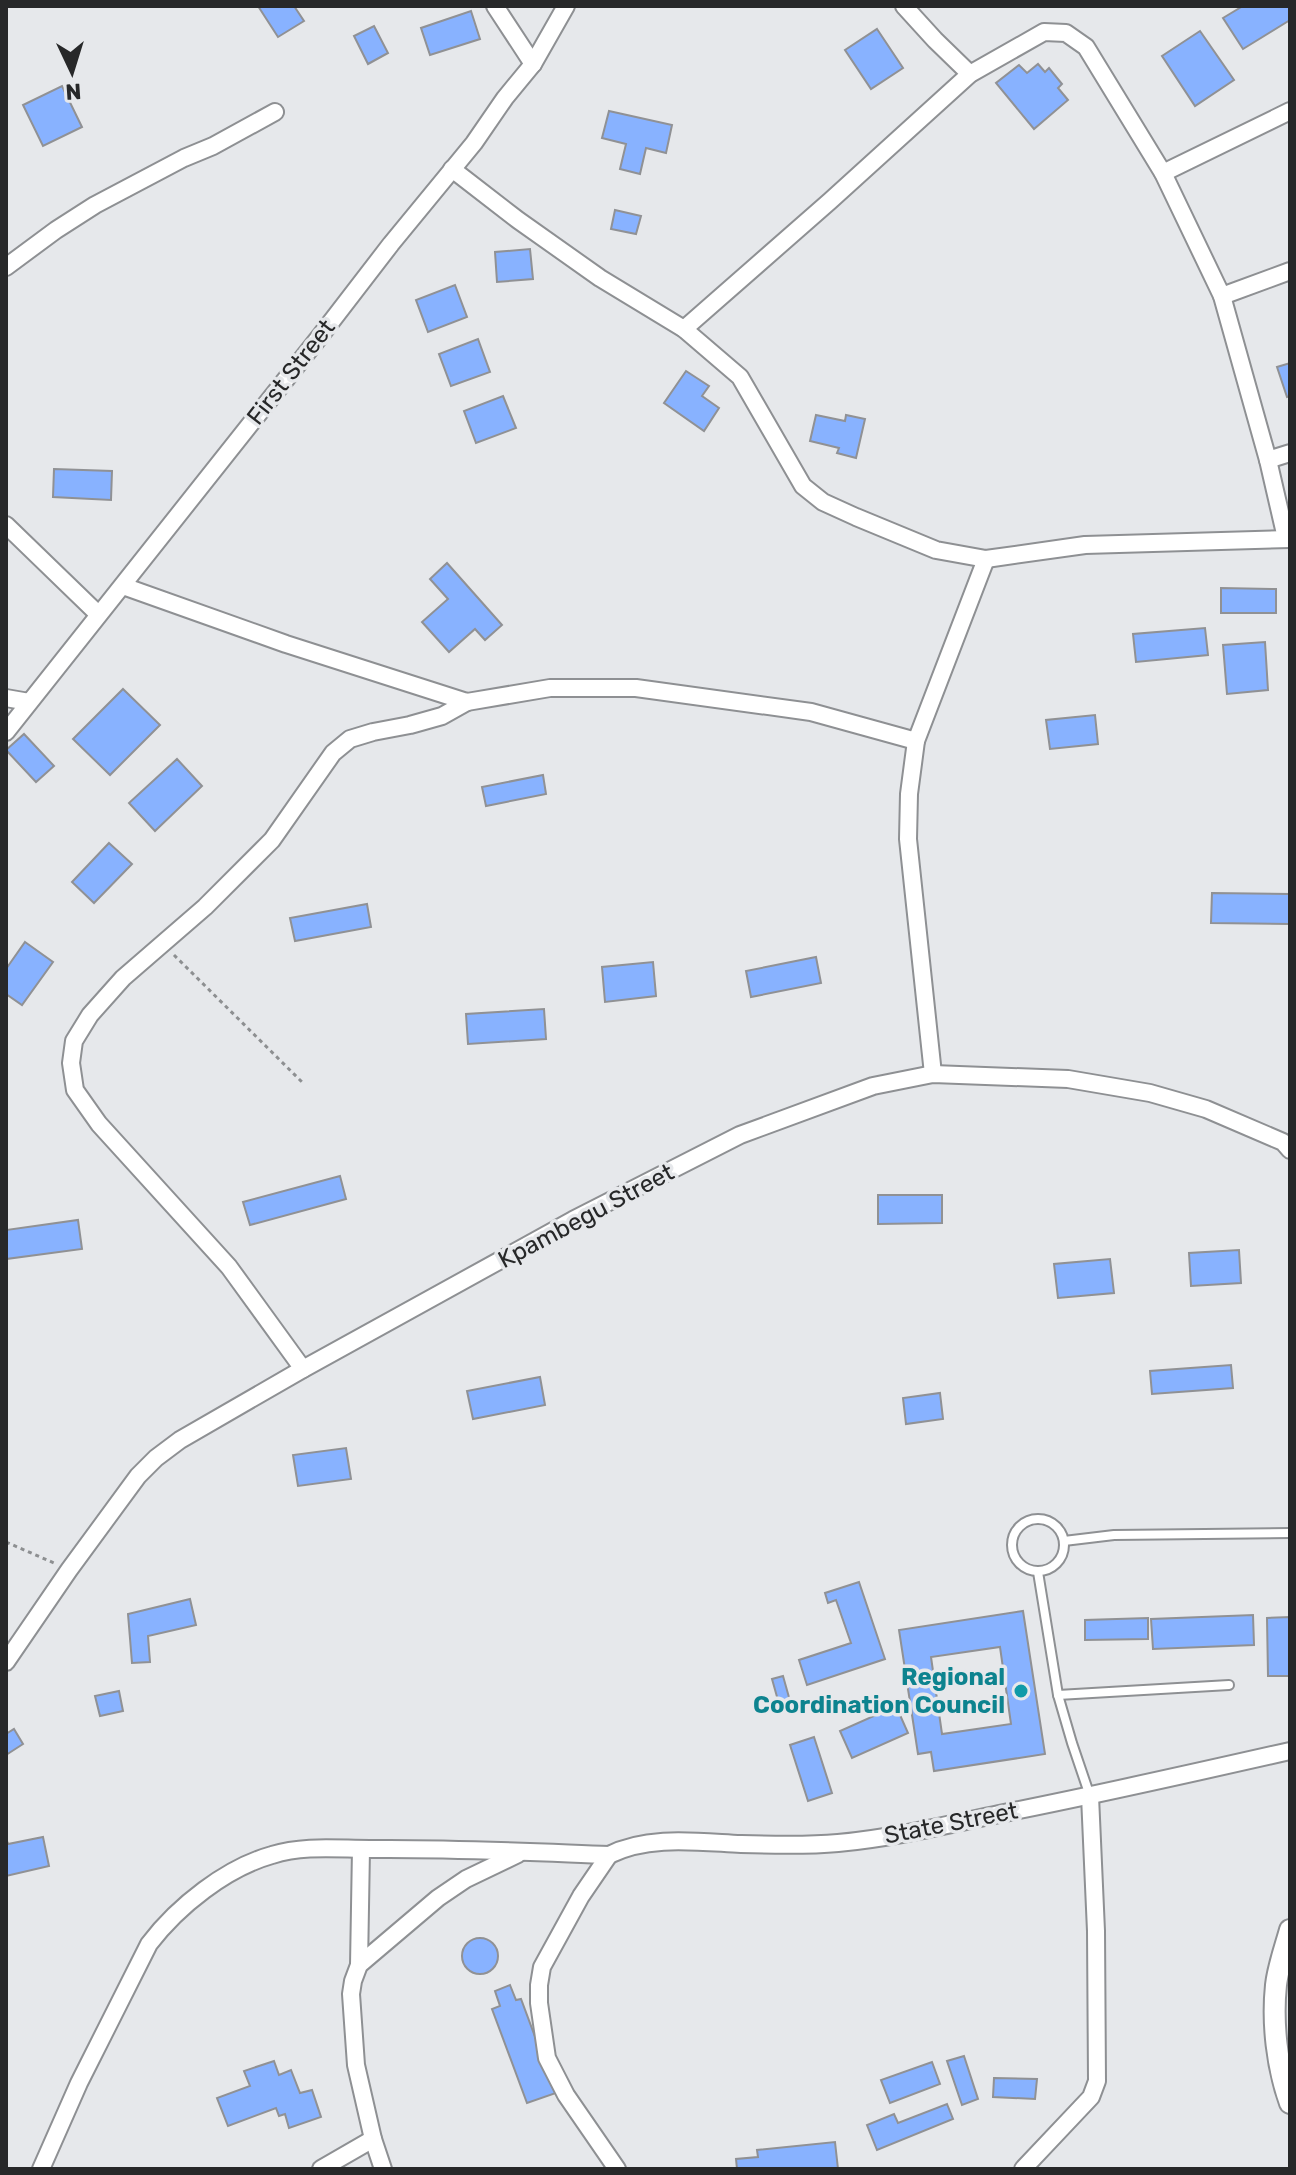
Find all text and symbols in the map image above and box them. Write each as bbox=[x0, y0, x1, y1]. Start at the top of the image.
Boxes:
north arrow bbox=[32, 32, 112, 112]
text: N bbox=[65, 77, 82, 105]
street label: First Street bbox=[241, 314, 341, 430]
street label: Kpambegu Street bbox=[493, 1158, 679, 1274]
place label: Regional Coordination Council bbox=[753, 1663, 1005, 1719]
marker: Regional Coordination Council bbox=[1012, 1682, 1030, 1700]
street label: State Street bbox=[882, 1796, 1020, 1850]

